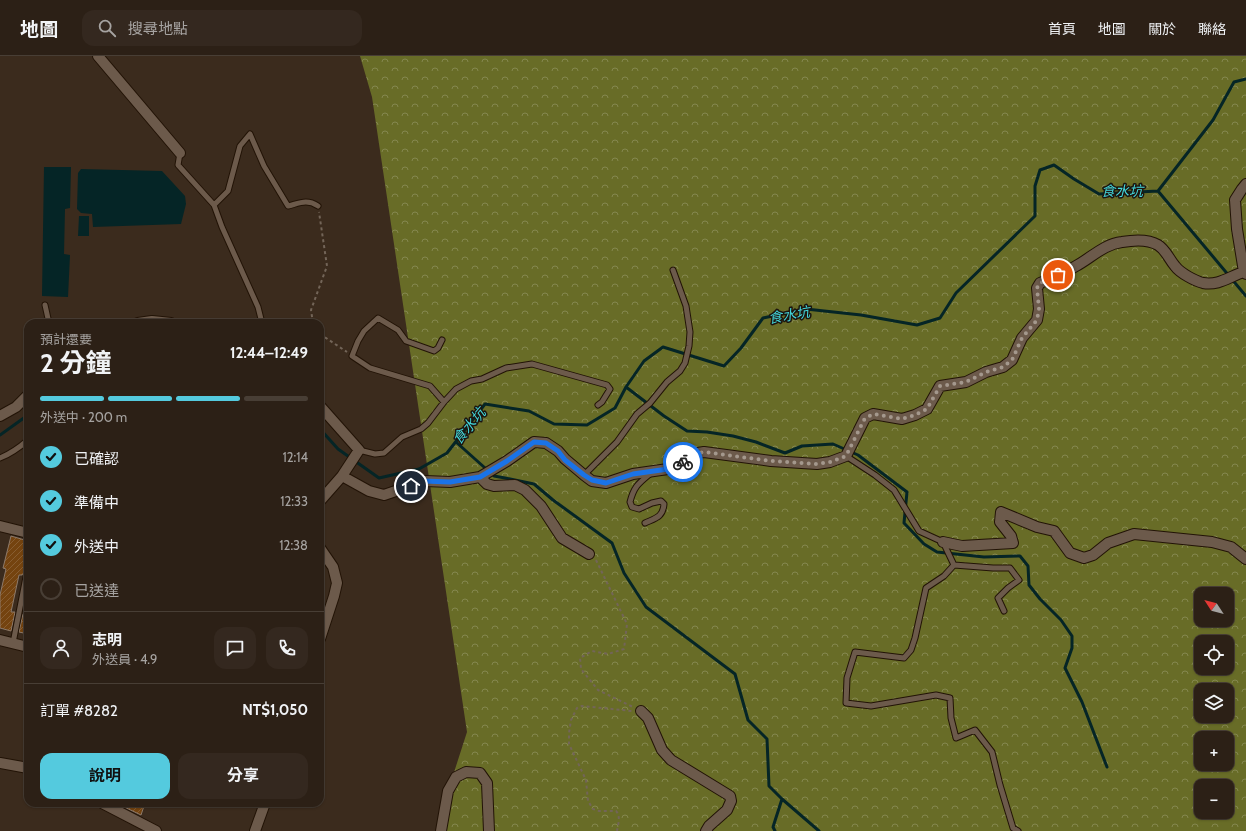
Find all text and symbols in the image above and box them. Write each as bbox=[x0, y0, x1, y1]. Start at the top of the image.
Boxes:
search box bbox=[82, 10, 362, 46]
icon: search bbox=[96, 17, 118, 39]
text: 地圖 bbox=[20, 18, 58, 41]
text: 搜尋地點 bbox=[128, 20, 188, 38]
text: 首頁 bbox=[1048, 20, 1076, 38]
text: 地圖 bbox=[1098, 20, 1126, 38]
text: 關於 bbox=[1148, 20, 1176, 38]
text: 聯絡 bbox=[1198, 20, 1226, 38]
water label: 食水坑 bbox=[1101, 182, 1145, 200]
pin bbox=[1041, 258, 1075, 292]
icon: bag bbox=[1047, 264, 1069, 286]
water label: 食水坑 bbox=[767, 302, 813, 328]
text: 預計還要 bbox=[40, 331, 92, 347]
text: 12:44–12:49 bbox=[230, 344, 308, 362]
text: 2 分鐘 bbox=[40, 347, 112, 379]
water label: 食水坑 bbox=[449, 403, 491, 448]
text: 外送中 · 200 m bbox=[40, 409, 127, 425]
courier bbox=[663, 442, 703, 482]
icon: check bbox=[40, 446, 62, 468]
text: 12:14 bbox=[282, 449, 308, 465]
text: 已確認 bbox=[74, 450, 119, 468]
icon: bike bbox=[672, 451, 694, 473]
pin bbox=[394, 469, 428, 503]
icon: home bbox=[400, 475, 422, 497]
icon: check bbox=[40, 490, 62, 512]
text: 12:33 bbox=[280, 493, 308, 509]
text: 準備中 bbox=[74, 494, 119, 512]
icon: check bbox=[40, 534, 62, 556]
text: 12:38 bbox=[279, 537, 308, 553]
text: 外送中 bbox=[74, 538, 119, 556]
text: 已送達 bbox=[74, 582, 119, 600]
north arrow bbox=[1194, 587, 1234, 627]
map controls bbox=[1194, 587, 1234, 819]
button: person bbox=[40, 627, 82, 669]
button: chat bbox=[214, 627, 256, 669]
button: phone bbox=[266, 627, 308, 669]
text: 志明 bbox=[92, 631, 122, 649]
button: locate bbox=[1194, 635, 1234, 675]
text: 外送員 · 4.9 bbox=[92, 651, 157, 667]
button: layers bbox=[1194, 683, 1234, 723]
text: NT$1,050 bbox=[242, 701, 308, 719]
text: 訂單 #8282 bbox=[40, 702, 118, 720]
button: + bbox=[1194, 731, 1234, 771]
button: 說明 bbox=[40, 753, 170, 799]
button: 分享 bbox=[178, 753, 308, 799]
button: − bbox=[1194, 779, 1234, 819]

